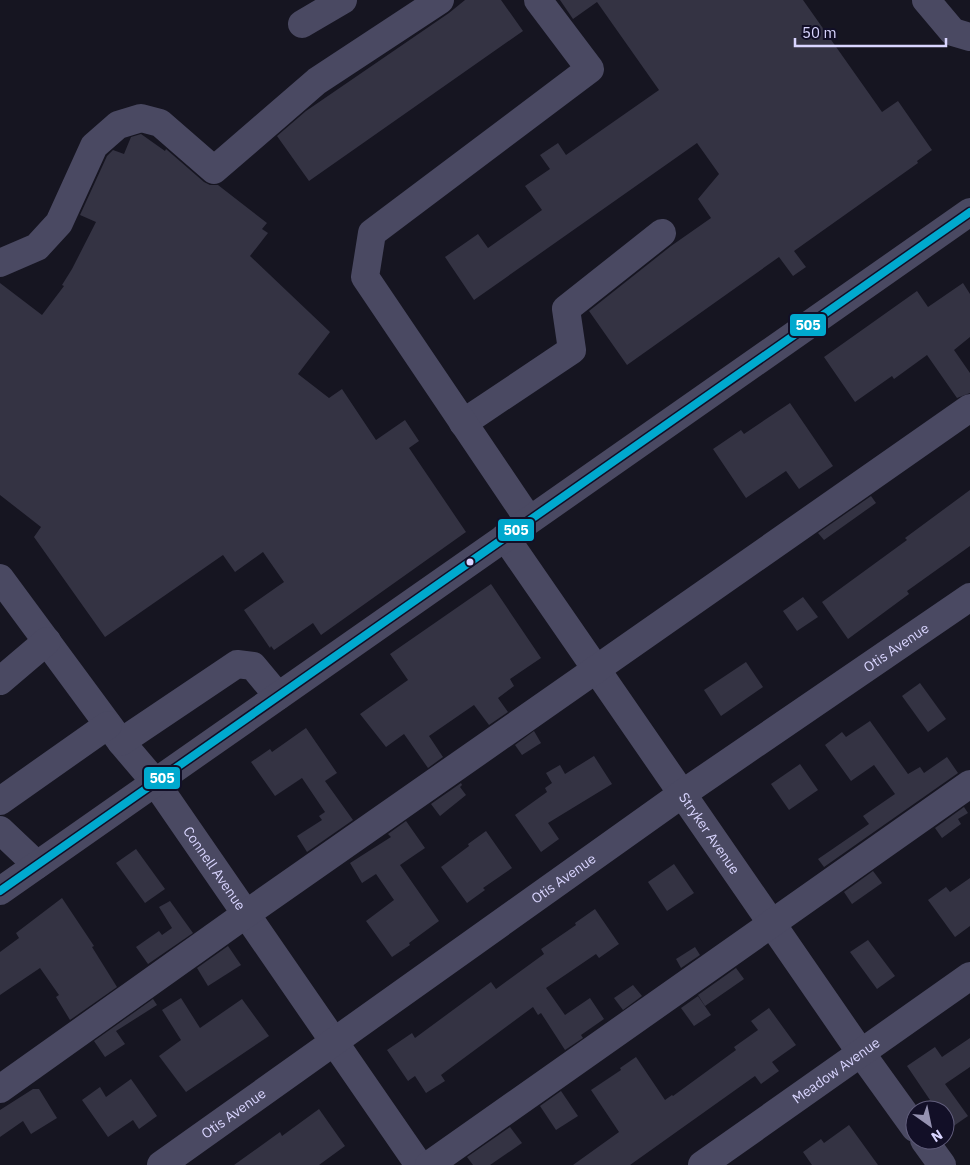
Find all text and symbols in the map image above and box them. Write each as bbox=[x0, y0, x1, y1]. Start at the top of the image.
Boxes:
scale bar bbox=[795, 15, 946, 47]
text: 50 m bbox=[802, 23, 837, 42]
line badge: 505 bbox=[789, 313, 827, 337]
text: 505 bbox=[795, 316, 821, 334]
line badge: 505 bbox=[497, 518, 535, 542]
text: 505 bbox=[503, 521, 529, 539]
unlabelled marker bbox=[465, 557, 475, 567]
street label: Otis Avenue bbox=[860, 619, 933, 676]
line badge: 505 bbox=[143, 766, 181, 790]
text: 505 bbox=[149, 769, 175, 787]
street label: Stryker Avenue bbox=[675, 789, 744, 878]
street label: Connell Avenue bbox=[179, 823, 250, 914]
street label: Otis Avenue bbox=[528, 849, 600, 908]
street label: Meadow Avenue bbox=[789, 1033, 884, 1108]
street label: Otis Avenue bbox=[198, 1084, 270, 1143]
north arrow bbox=[905, 1100, 955, 1150]
text: N bbox=[928, 1126, 946, 1146]

